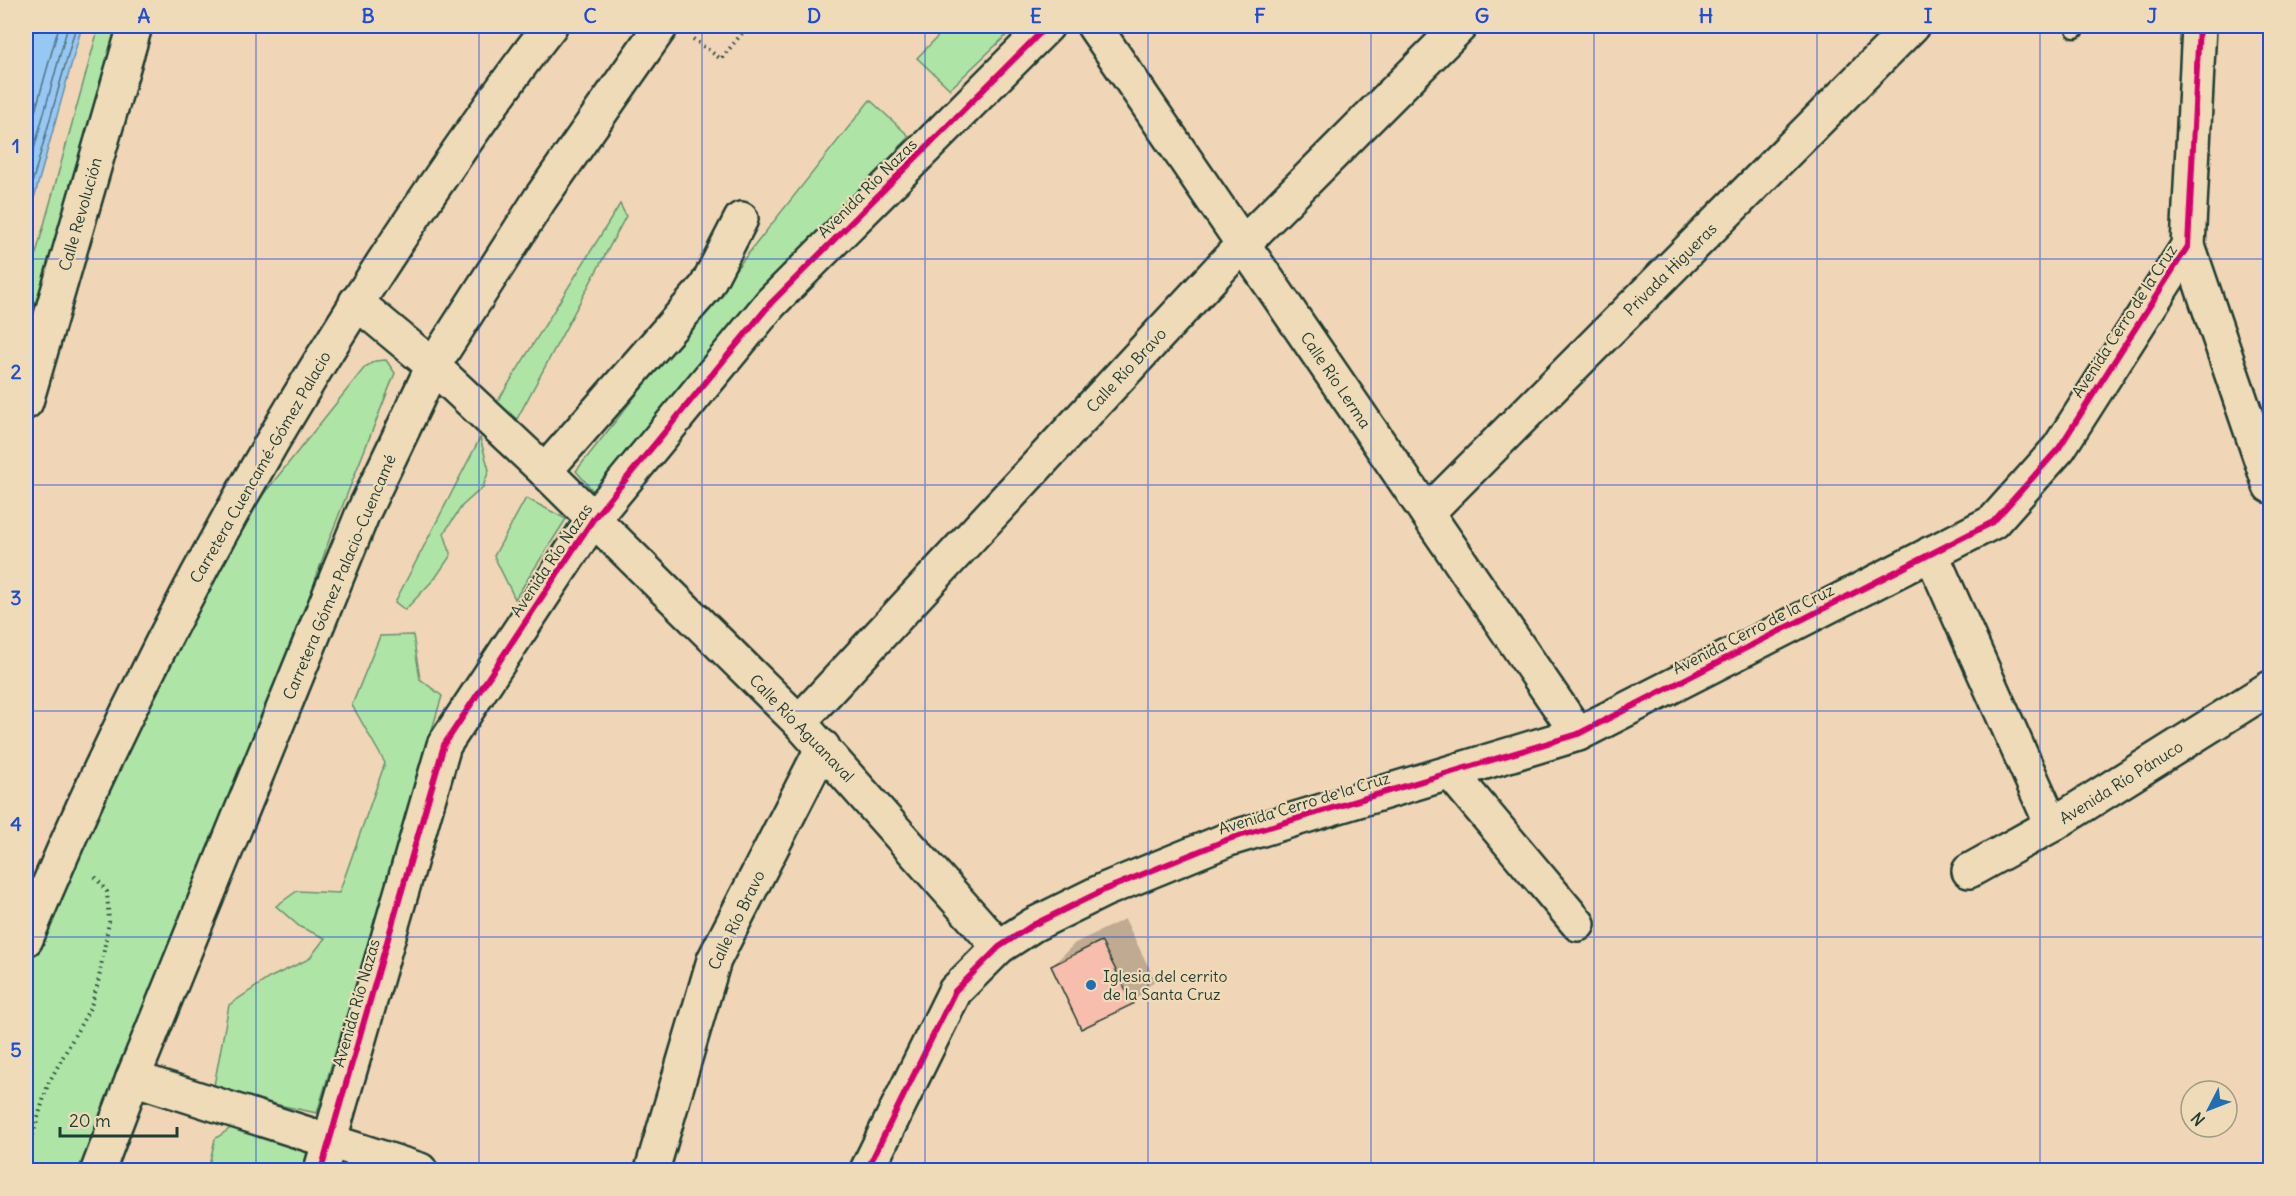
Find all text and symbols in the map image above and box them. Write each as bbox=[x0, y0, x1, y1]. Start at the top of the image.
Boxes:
text: A bbox=[138, 3, 151, 28]
text: B bbox=[361, 3, 375, 28]
text: C bbox=[583, 3, 597, 28]
text: D bbox=[807, 3, 821, 28]
text: E bbox=[1030, 3, 1042, 28]
text: F bbox=[1254, 3, 1266, 28]
text: G bbox=[1475, 3, 1489, 28]
text: H bbox=[1699, 3, 1713, 28]
text: I bbox=[1924, 3, 1933, 28]
text: J bbox=[2147, 3, 2158, 28]
text: 1 bbox=[12, 133, 20, 158]
street label: Avenida Río Nazas bbox=[813, 134, 921, 242]
street label: Calle Revolución bbox=[54, 155, 106, 273]
street label: Privada Higueras bbox=[1619, 218, 1721, 320]
street label: Avenida Cerro de la Cruz bbox=[2067, 240, 2181, 401]
street label: Calle Río Bravo bbox=[1082, 324, 1170, 416]
street label: Calle Río Lerma bbox=[1296, 328, 1376, 432]
street label: Carretera Cuencamé-Gómez Palacio bbox=[185, 348, 335, 586]
text: 2 bbox=[11, 359, 22, 384]
street label: Carretera Gómez Palacio-Cuencamé bbox=[278, 451, 400, 703]
street label: Avenida Río Nazas bbox=[506, 500, 596, 620]
street label: Avenida Cerro de la Cruz bbox=[1669, 579, 1837, 678]
text: 3 bbox=[10, 585, 22, 610]
street label: Calle Río Aguanaval bbox=[745, 670, 859, 786]
street label: Avenida Río Pánuco bbox=[2055, 736, 2187, 828]
street label: Avenida Cerro de la Cruz bbox=[1216, 767, 1393, 839]
text: 4 bbox=[10, 811, 22, 836]
street label: Calle Río Bravo bbox=[703, 867, 769, 973]
street label: Avenida Río Nazas bbox=[328, 937, 384, 1069]
place label: Iglesia del cerrito de la Santa Cruz bbox=[1103, 966, 1227, 1004]
marker: Iglesia del cerrito de la Santa Cruz bbox=[1084, 978, 1098, 992]
text: 5 bbox=[10, 1037, 22, 1062]
north arrow bbox=[2179, 1079, 2239, 1139]
scale bar bbox=[60, 1100, 177, 1138]
text: N bbox=[2187, 1108, 2209, 1130]
text: 20 m bbox=[69, 1109, 111, 1132]

